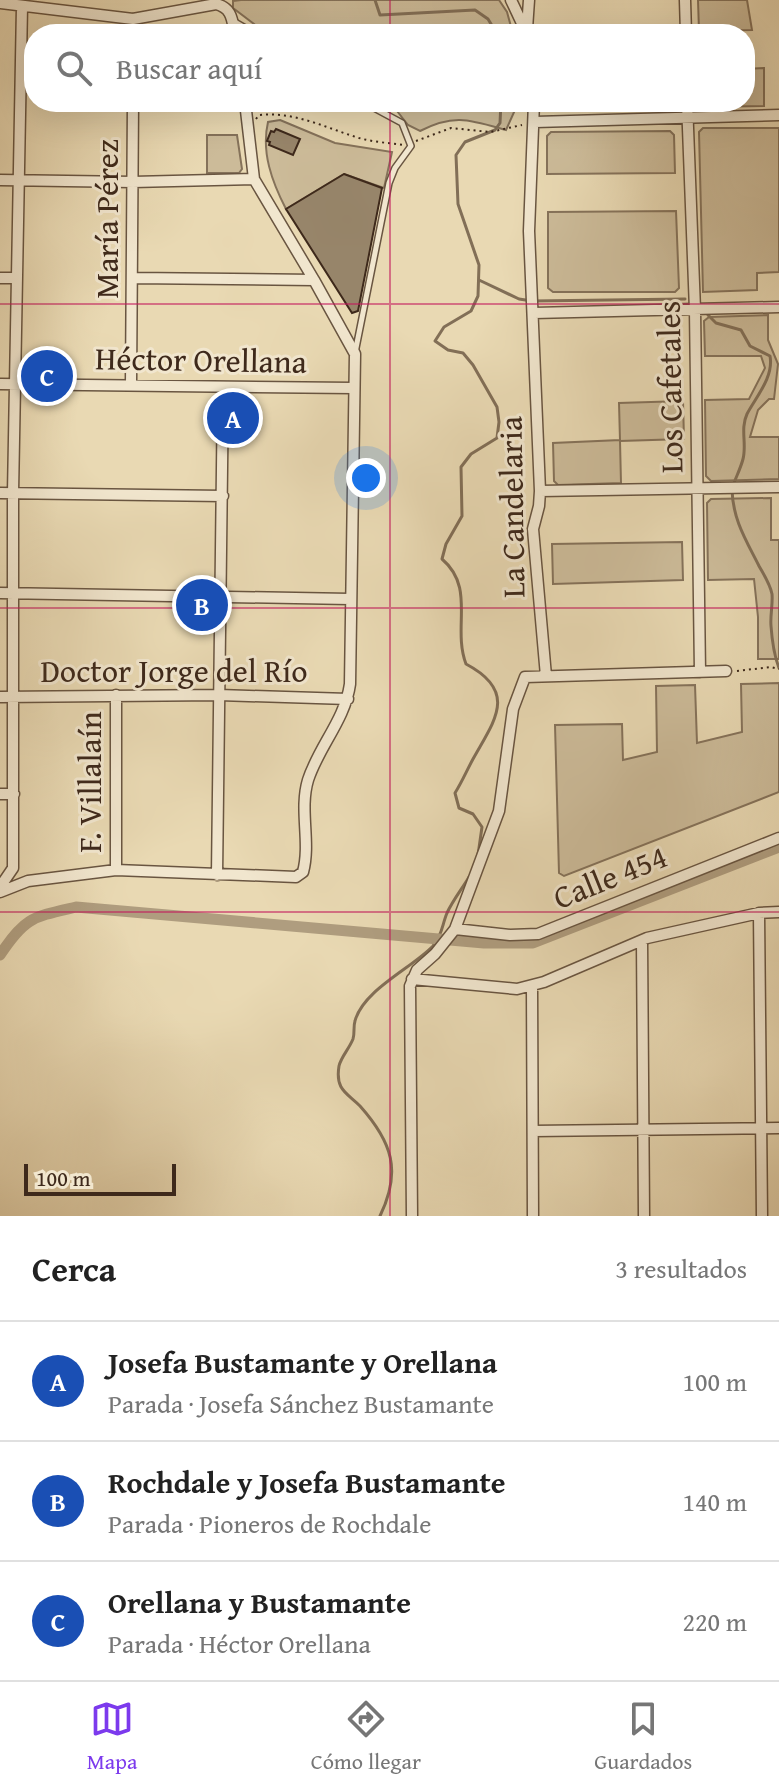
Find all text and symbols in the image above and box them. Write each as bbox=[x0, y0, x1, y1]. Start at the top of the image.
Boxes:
search box bbox=[24, 24, 755, 112]
icon: search bbox=[52, 46, 96, 90]
text: Buscar aquí bbox=[116, 46, 262, 90]
street label: María Pérez bbox=[83, 139, 130, 299]
street label: Los Cafetales bbox=[644, 300, 695, 474]
street label: Héctor Orellana bbox=[95, 334, 307, 385]
pin: C bbox=[21, 346, 73, 406]
pin: A bbox=[207, 388, 259, 448]
street label: La Candelaria bbox=[486, 416, 537, 598]
your location bbox=[346, 458, 386, 498]
pin: B bbox=[176, 575, 228, 635]
street label: Doctor Jorge del Río bbox=[40, 647, 308, 694]
street label: F. Villalaín bbox=[66, 711, 113, 853]
street label: Calle 454 bbox=[546, 833, 674, 921]
scale bar bbox=[24, 1160, 176, 1196]
text: 100 m bbox=[36, 1162, 91, 1194]
text: Cerca bbox=[32, 1244, 116, 1293]
text: 3 resultados bbox=[616, 1249, 747, 1288]
text: Josefa Bustamante y Orellana bbox=[108, 1340, 497, 1384]
text: A bbox=[50, 1362, 66, 1401]
text: 100 m bbox=[682, 1362, 747, 1401]
text: Parada · Josefa Sánchez Bustamante bbox=[108, 1384, 494, 1423]
text: Rochdale y Josefa Bustamante bbox=[108, 1460, 506, 1504]
text: B bbox=[50, 1482, 66, 1521]
text: 140 m bbox=[682, 1482, 747, 1521]
text: Parada · Pioneros de Rochdale bbox=[108, 1504, 431, 1543]
text: Orellana y Bustamante bbox=[108, 1580, 411, 1624]
text: C bbox=[51, 1602, 65, 1641]
text: 220 m bbox=[682, 1602, 747, 1641]
text: Parada · Héctor Orellana bbox=[108, 1624, 371, 1663]
tab: Mapa bbox=[87, 1697, 137, 1777]
tab: Cómo llegar bbox=[311, 1697, 421, 1777]
tab: Guardados bbox=[594, 1697, 692, 1777]

